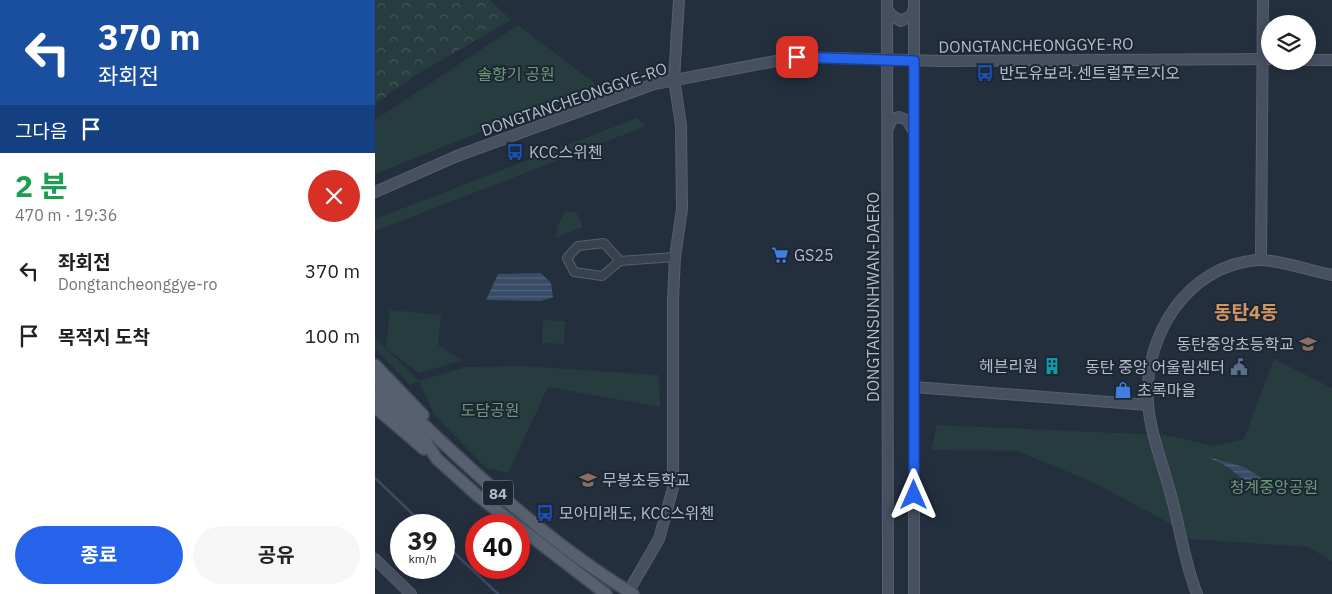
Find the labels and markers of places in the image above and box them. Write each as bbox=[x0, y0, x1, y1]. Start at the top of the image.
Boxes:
pin bbox=[776, 36, 818, 78]
bus stop icon: 반도유보라.센트럴푸르지오 bbox=[975, 63, 995, 83]
place label: 반도유보라.센트럴푸르지오 bbox=[999, 63, 1180, 83]
bus stop icon: KCC스위첸 bbox=[505, 142, 525, 162]
place label: KCC스위첸 bbox=[529, 142, 603, 162]
supermarket icon: GS25 bbox=[770, 245, 790, 265]
place label: GS25 bbox=[794, 245, 834, 265]
place label: 동탄중앙초등학교 bbox=[1176, 334, 1294, 354]
school or university icon: 동탄중앙초등학교 bbox=[1298, 334, 1318, 354]
place label: 헤븐리원 bbox=[979, 356, 1038, 376]
building icon: 헤븐리원 bbox=[1042, 356, 1062, 376]
place label: 동탄 중앙 어울림센터 bbox=[1085, 357, 1225, 377]
public building icon: 동탄 중앙 어울림센터 bbox=[1229, 357, 1249, 377]
shop icon: 초록마을 bbox=[1113, 380, 1133, 400]
place label: 초록마을 bbox=[1137, 380, 1196, 400]
school or university icon: 무봉초등학교 bbox=[578, 470, 598, 490]
place label: 무봉초등학교 bbox=[602, 470, 690, 490]
bus stop icon: 모아미래도, KCC스위첸 bbox=[535, 503, 555, 523]
place label: 모아미래도, KCC스위첸 bbox=[559, 503, 714, 523]

